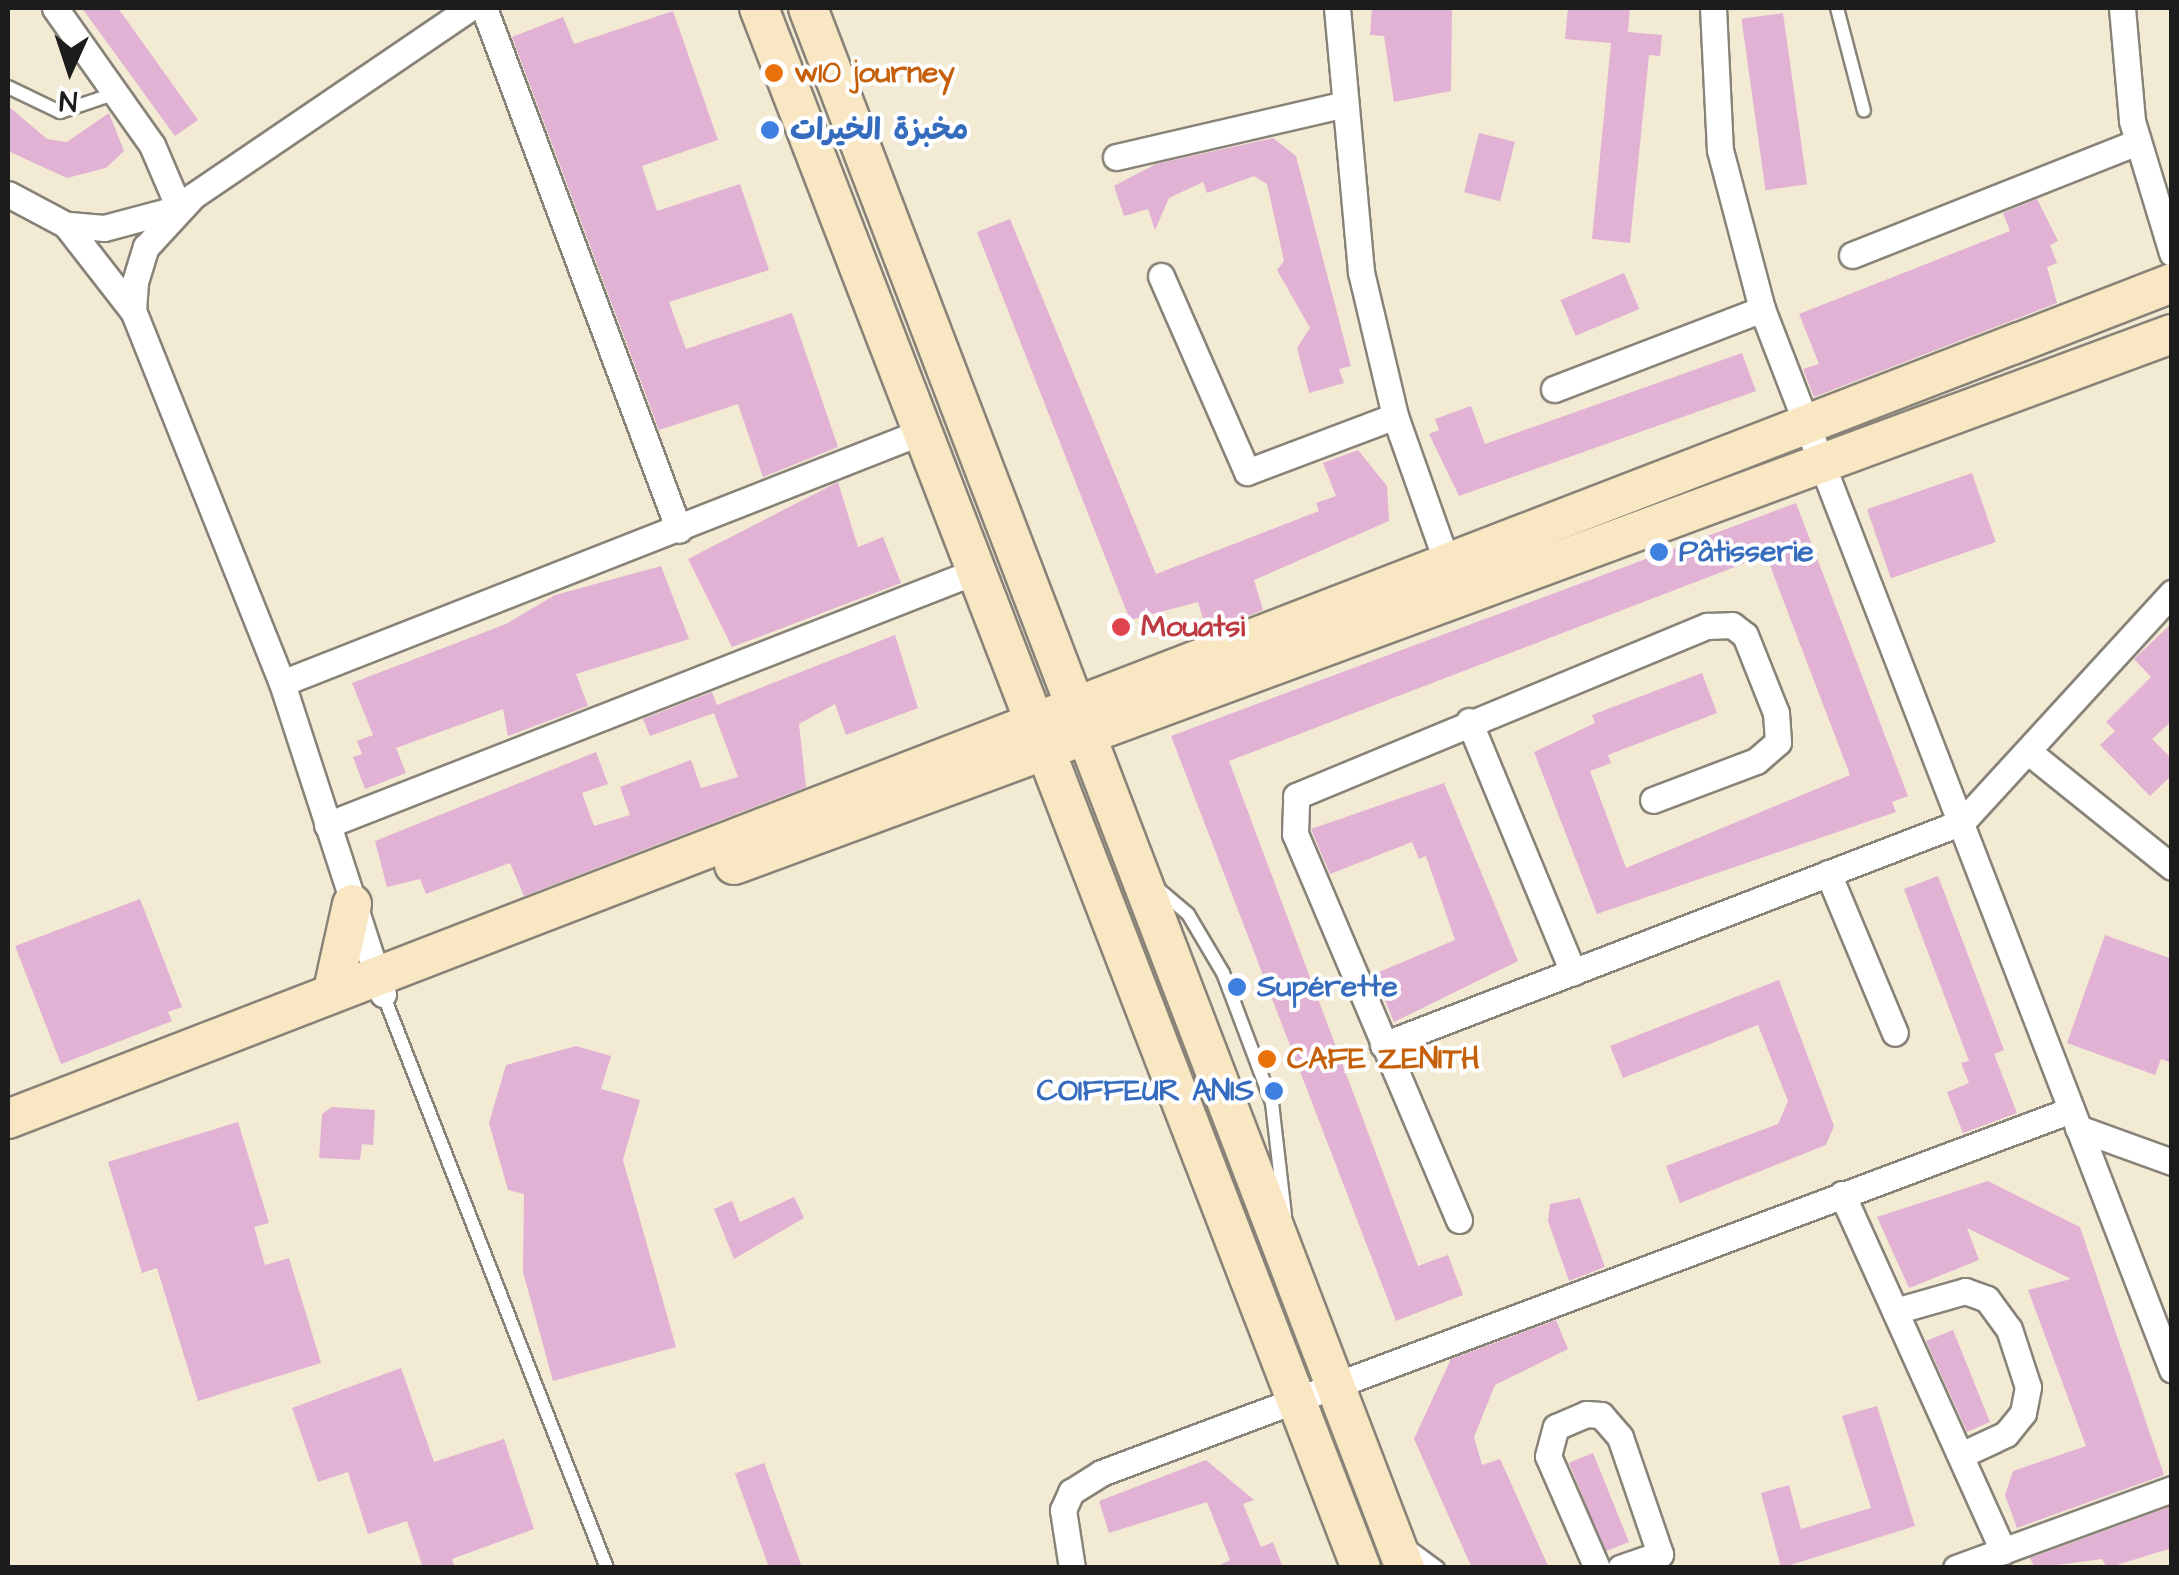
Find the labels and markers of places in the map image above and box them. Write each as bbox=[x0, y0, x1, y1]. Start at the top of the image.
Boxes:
place label: w10 journey bbox=[794, 55, 955, 91]
marker: w10 journey bbox=[763, 62, 785, 84]
place label: مخبزة الخيرات bbox=[790, 112, 968, 148]
marker: مخبزة الخيرات bbox=[759, 119, 781, 141]
place label: Pâtisserie bbox=[1679, 534, 1814, 570]
marker: Pâtisserie bbox=[1648, 541, 1670, 563]
place label: Mouatsi bbox=[1141, 609, 1245, 645]
marker: Mouatsi bbox=[1110, 616, 1132, 638]
place label: Supérette bbox=[1257, 969, 1398, 1005]
marker: Supérette bbox=[1226, 976, 1248, 998]
place label: CAFE ZENITH bbox=[1287, 1041, 1479, 1077]
marker: CAFE ZENITH bbox=[1256, 1048, 1278, 1070]
place label: COIFFEUR ANIS bbox=[1037, 1073, 1254, 1109]
marker: COIFFEUR ANIS bbox=[1263, 1080, 1285, 1102]

